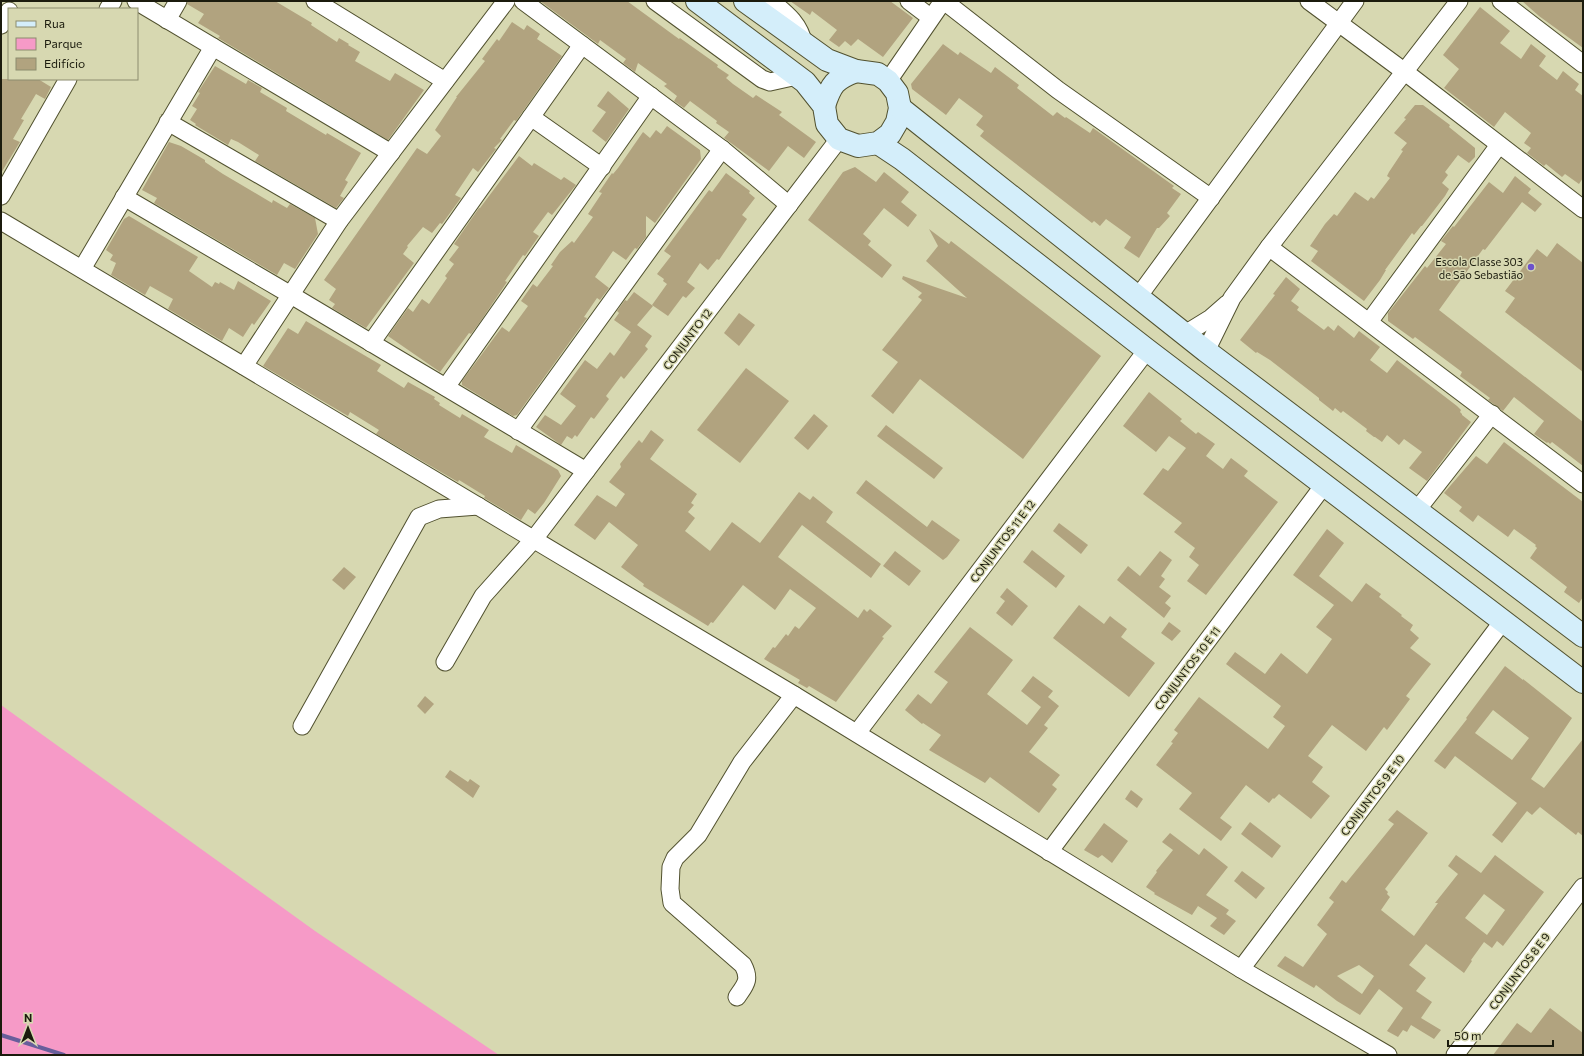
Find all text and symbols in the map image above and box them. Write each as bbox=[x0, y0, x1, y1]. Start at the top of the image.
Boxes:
legend bbox=[8, 8, 138, 80]
text: Rua bbox=[44, 16, 65, 30]
text: Parque bbox=[44, 36, 82, 50]
text: Edifício bbox=[44, 56, 85, 70]
place label: Escola Classe 303 de São Sebastião bbox=[1435, 255, 1523, 281]
marker: Escola Classe 303 de São Sebastião bbox=[1526, 262, 1536, 272]
street label: CONJUNTO 12 bbox=[660, 306, 715, 373]
street label: CONJUNTOS 11 E 12 bbox=[967, 497, 1038, 585]
street label: CONJUNTOS 10 E 11 bbox=[1152, 624, 1223, 713]
street label: CONJUNTOS 9 E 10 bbox=[1337, 752, 1407, 839]
street label: CONJUNTOS 8 E 9 bbox=[1486, 930, 1553, 1013]
north arrow bbox=[8, 1008, 48, 1048]
text: N bbox=[24, 1011, 32, 1024]
scale bar bbox=[1448, 1022, 1553, 1048]
text: 50 m bbox=[1454, 1028, 1482, 1042]

